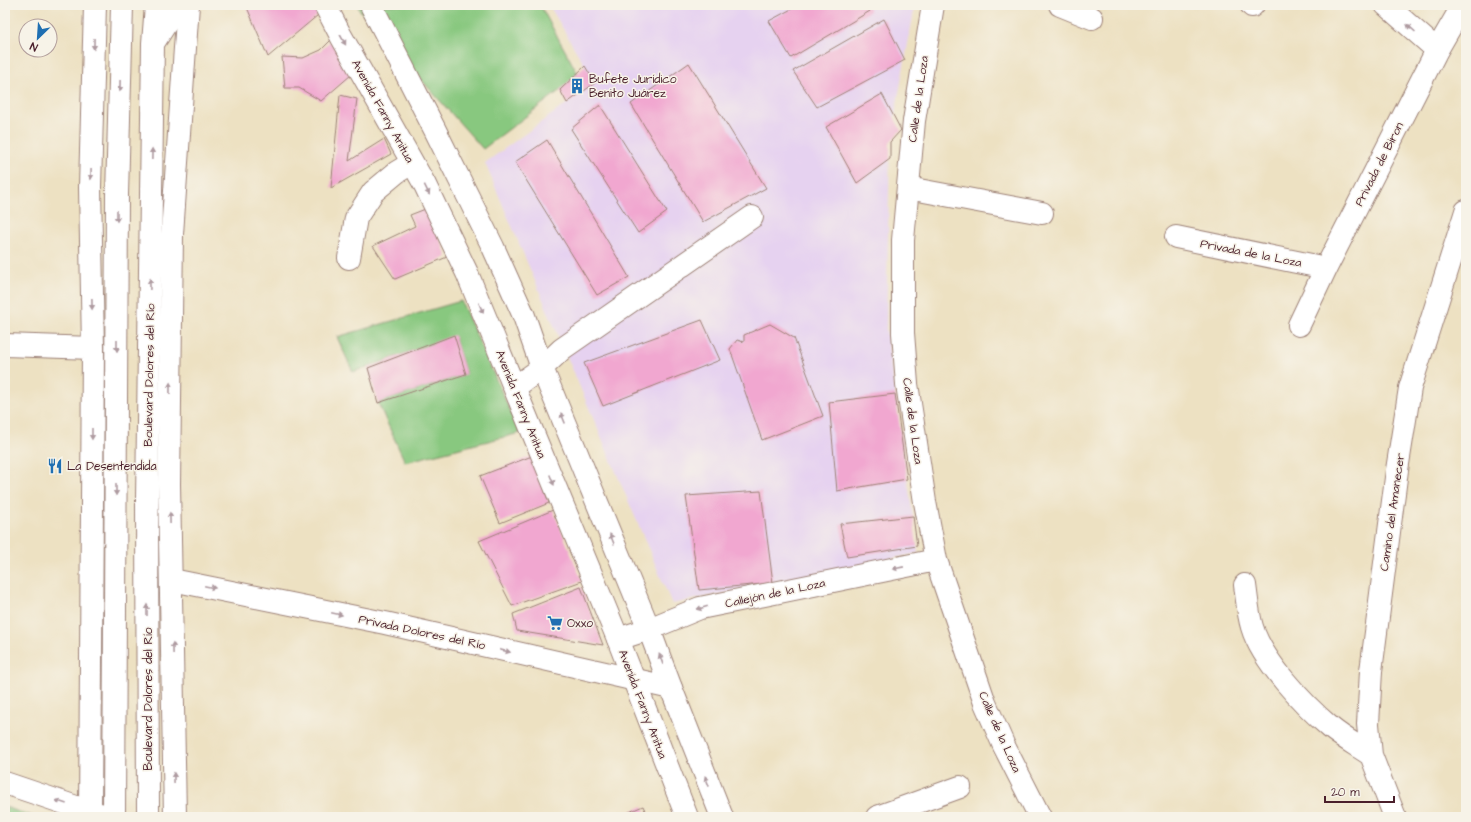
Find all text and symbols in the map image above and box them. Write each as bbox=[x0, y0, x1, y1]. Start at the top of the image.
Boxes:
north arrow bbox=[18, 18, 58, 58]
one-way arrow bbox=[1406, 23, 1416, 32]
one-way arrow bbox=[340, 34, 347, 46]
text: N bbox=[28, 38, 40, 55]
one-way arrow bbox=[91, 38, 97, 51]
street label: Calle de la Loza bbox=[904, 55, 933, 143]
street label: Avenida Fanny Anitua bbox=[346, 57, 418, 166]
place label: Bufete Jurídico Benito Juárez bbox=[589, 71, 677, 102]
building icon: Bufete Jurídico Benito Juárez bbox=[568, 77, 586, 95]
one-way arrow bbox=[117, 80, 123, 93]
street label: Privada de Biron bbox=[1351, 119, 1408, 209]
one-way arrow bbox=[149, 147, 155, 160]
one-way arrow bbox=[88, 168, 94, 181]
one-way arrow bbox=[424, 184, 430, 196]
one-way arrow bbox=[114, 210, 120, 223]
street label: Privada de la Loza bbox=[1199, 235, 1303, 272]
one-way arrow bbox=[147, 277, 153, 290]
one-way arrow bbox=[89, 298, 95, 311]
one-way arrow bbox=[479, 302, 485, 314]
street label: Boulevard Dolores del Río bbox=[140, 303, 159, 447]
one-way arrow bbox=[114, 340, 120, 353]
street label: Avenida Fanny Anitua bbox=[490, 347, 550, 461]
street label: Calle de la Loza bbox=[898, 377, 927, 465]
one-way arrow bbox=[167, 382, 174, 394]
one-way arrow bbox=[560, 413, 566, 424]
one-way arrow bbox=[89, 428, 95, 441]
street label: Camino del Amanecer bbox=[1376, 452, 1409, 572]
restaurant icon: La Desentendida bbox=[46, 457, 64, 475]
place label: La Desentendida bbox=[67, 458, 157, 475]
one-way arrow bbox=[549, 474, 555, 485]
one-way arrow bbox=[113, 484, 119, 497]
one-way arrow bbox=[167, 511, 173, 524]
one-way arrow bbox=[609, 532, 615, 544]
one-way arrow bbox=[891, 565, 904, 571]
street label: Callejón de la Loza bbox=[723, 575, 827, 612]
one-way arrow bbox=[204, 585, 216, 591]
one-way arrow bbox=[144, 603, 150, 616]
one-way arrow bbox=[695, 605, 707, 611]
one-way arrow bbox=[331, 611, 343, 617]
street label: Privada Dolores del Río bbox=[357, 611, 487, 654]
supermarket icon: Oxxo bbox=[546, 614, 564, 632]
place label: Oxxo bbox=[567, 615, 593, 632]
street label: Boulevard Dolores del Río bbox=[140, 627, 157, 771]
one-way arrow bbox=[169, 642, 176, 654]
street label: Avenida Fanny Anitua bbox=[613, 647, 671, 762]
one-way arrow bbox=[499, 648, 511, 654]
one-way arrow bbox=[657, 653, 663, 665]
street label: Calle de la Loza bbox=[974, 689, 1025, 775]
one-way arrow bbox=[171, 772, 178, 784]
one-way arrow bbox=[704, 774, 710, 786]
scale bar bbox=[1325, 778, 1394, 804]
text: 20 m bbox=[1331, 784, 1360, 801]
one-way arrow bbox=[55, 799, 67, 805]

